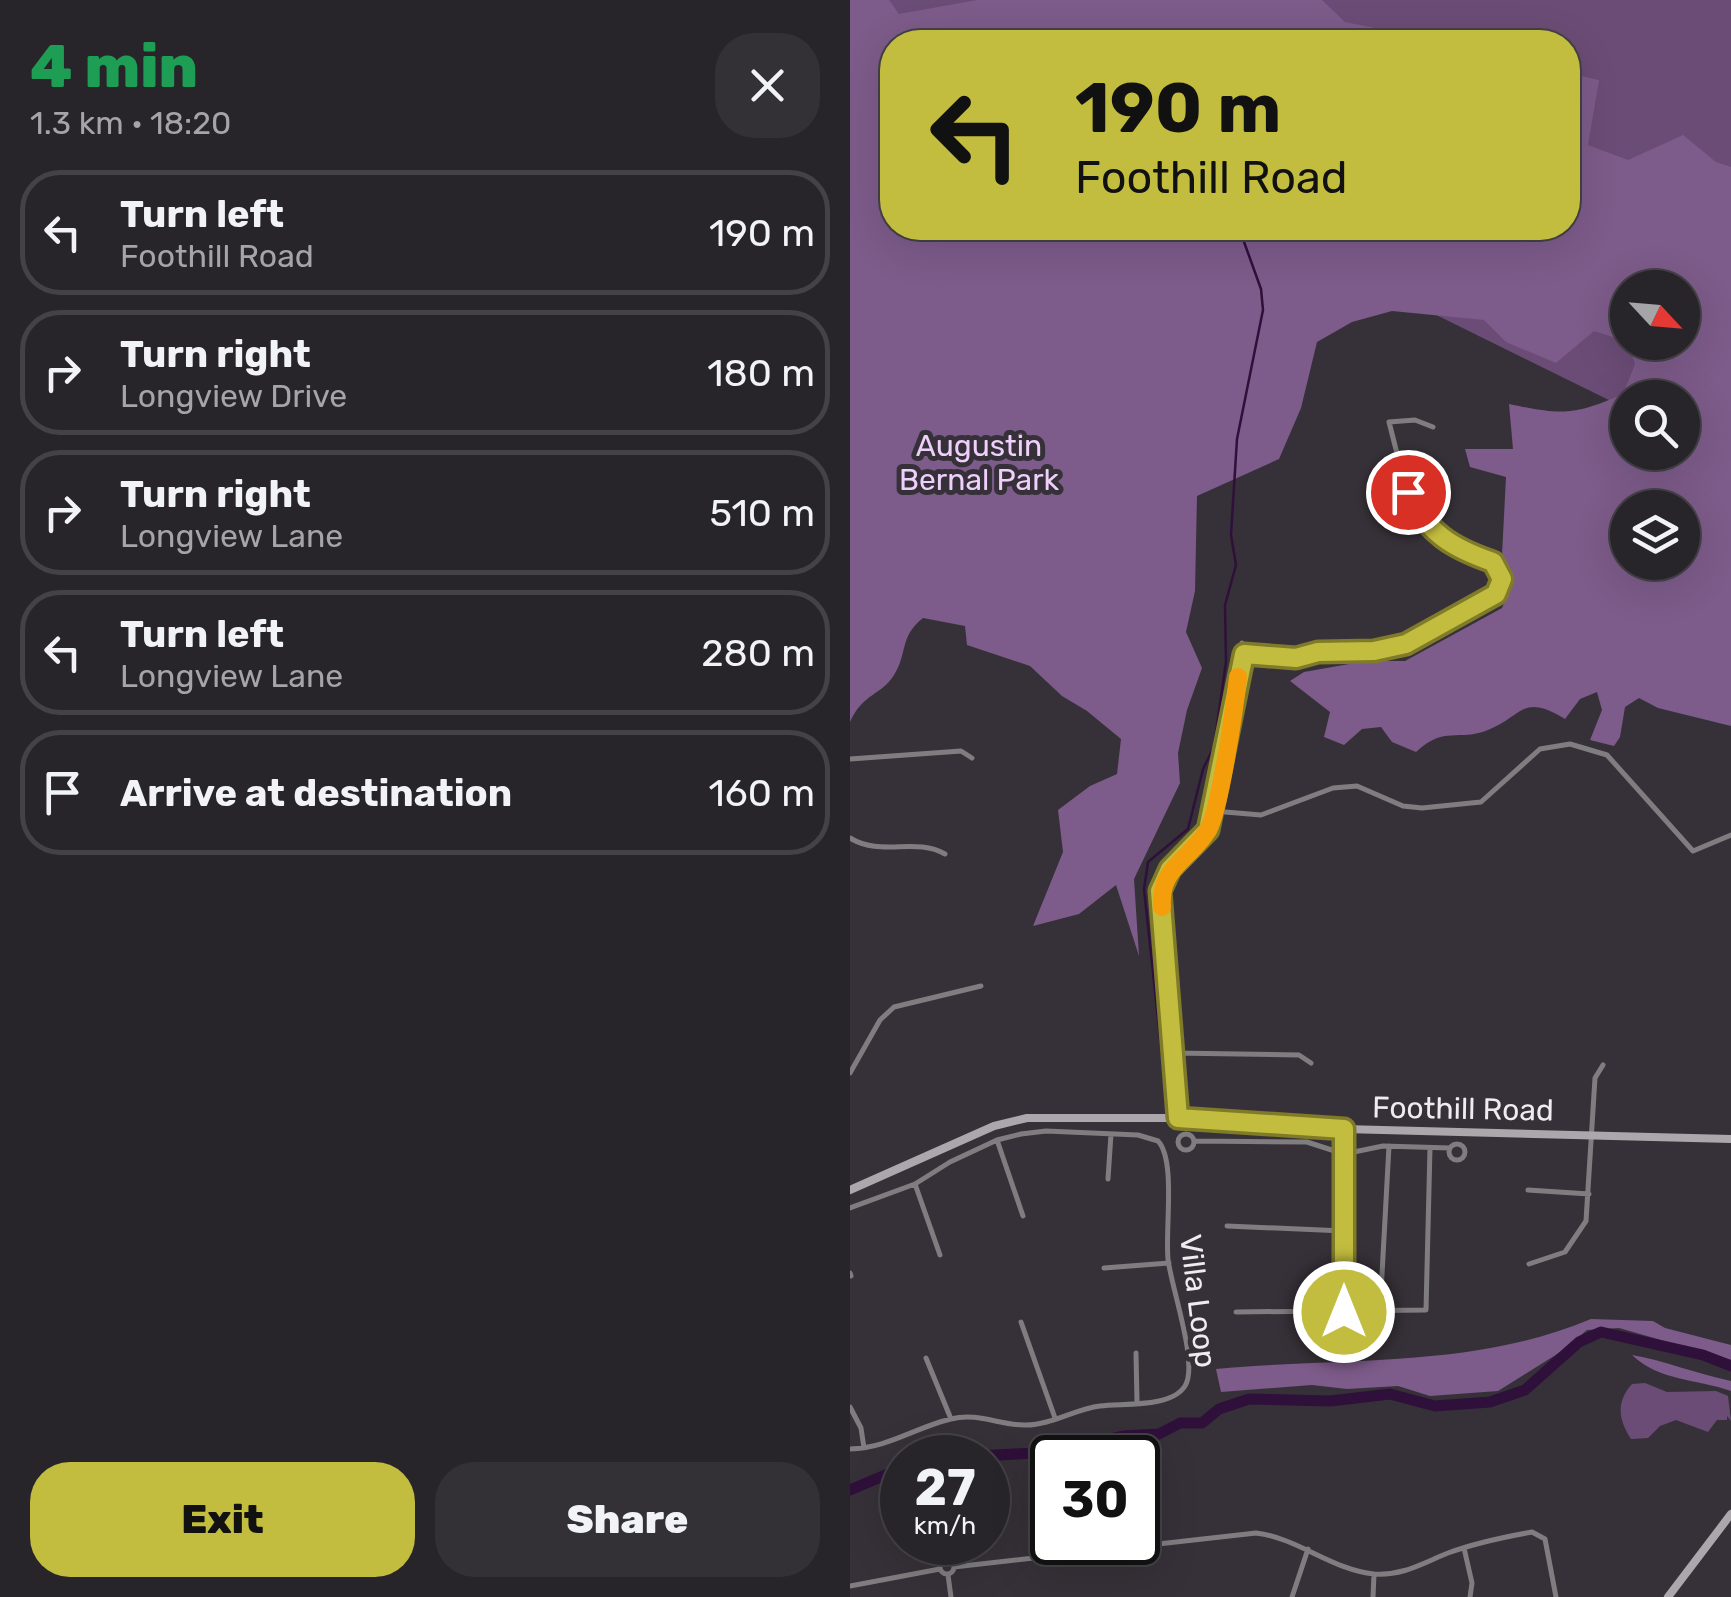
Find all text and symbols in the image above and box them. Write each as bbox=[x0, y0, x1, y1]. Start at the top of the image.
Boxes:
text: 4 min bbox=[30, 31, 198, 102]
button: close bbox=[715, 33, 820, 138]
text: 190 m bbox=[1075, 67, 1281, 150]
icon: left bbox=[910, 70, 1040, 200]
text: 1.3 km · 18:20 bbox=[30, 104, 231, 142]
text: Foothill Road bbox=[1075, 151, 1348, 204]
text: Turn left bbox=[120, 191, 284, 237]
icon: left bbox=[35, 205, 90, 260]
text: 190 m bbox=[709, 210, 815, 256]
text: Foothill Road bbox=[120, 237, 314, 275]
north arrow bbox=[1610, 270, 1700, 360]
map controls bbox=[1610, 270, 1700, 580]
text: Turn right bbox=[120, 331, 311, 377]
icon: right bbox=[35, 345, 90, 400]
text: 180 m bbox=[707, 350, 815, 396]
text: Longview Drive bbox=[120, 377, 347, 415]
button: search bbox=[1610, 380, 1700, 470]
park label: Augustin Bernal Park bbox=[899, 428, 1060, 498]
pin bbox=[1366, 450, 1451, 535]
icon: arrive bbox=[1381, 465, 1436, 520]
text: Turn right bbox=[120, 471, 311, 517]
icon: right bbox=[35, 485, 90, 540]
text: 510 m bbox=[710, 490, 815, 536]
button: layers bbox=[1610, 490, 1700, 580]
text: Longview Lane bbox=[120, 517, 343, 555]
text: Turn left bbox=[120, 611, 284, 657]
icon: left bbox=[35, 625, 90, 680]
text: 280 m bbox=[701, 630, 815, 676]
text: Longview Lane bbox=[120, 657, 343, 695]
icon: arrive bbox=[35, 765, 90, 820]
text: Arrive at destination bbox=[120, 770, 512, 816]
text: 160 m bbox=[709, 770, 815, 816]
street label: Foothill Road bbox=[1372, 1089, 1554, 1129]
street label: Villa Loop bbox=[1172, 1232, 1224, 1370]
position arrow bbox=[1292, 1260, 1396, 1364]
speed limit sign: 30 bbox=[1030, 1435, 1160, 1565]
text: 27 bbox=[914, 1458, 976, 1518]
button: Exit bbox=[30, 1462, 415, 1577]
button: Share bbox=[435, 1462, 820, 1577]
text: km/h bbox=[914, 1511, 976, 1540]

